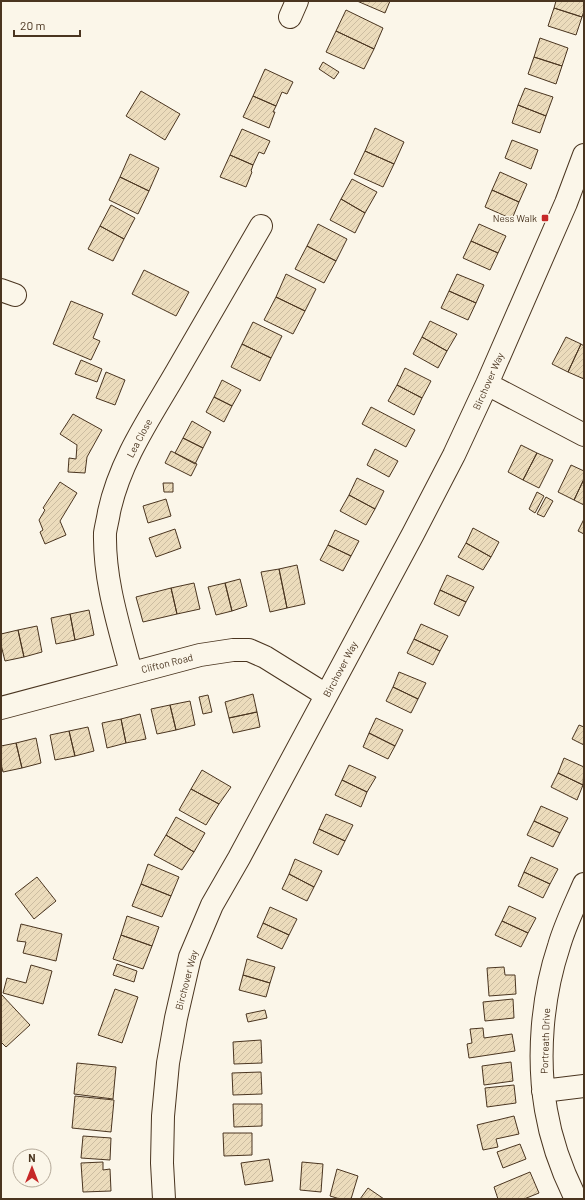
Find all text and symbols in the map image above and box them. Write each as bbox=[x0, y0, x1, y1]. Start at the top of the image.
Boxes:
scale bar bbox=[14, 12, 80, 38]
text: 20 m bbox=[20, 18, 46, 32]
place label: Ness Walk bbox=[493, 212, 537, 224]
marker: Ness Walk bbox=[540, 213, 550, 223]
street label: Birchover Way bbox=[470, 350, 506, 412]
street label: Lea Close bbox=[124, 417, 154, 459]
street label: Birchover Way bbox=[320, 639, 360, 699]
street label: Clifton Road bbox=[140, 651, 194, 675]
street label: Birchover Way bbox=[172, 948, 200, 1011]
street label: Portreath Drive bbox=[538, 1008, 552, 1074]
north arrow bbox=[12, 1148, 52, 1188]
text: N bbox=[28, 1151, 36, 1164]

